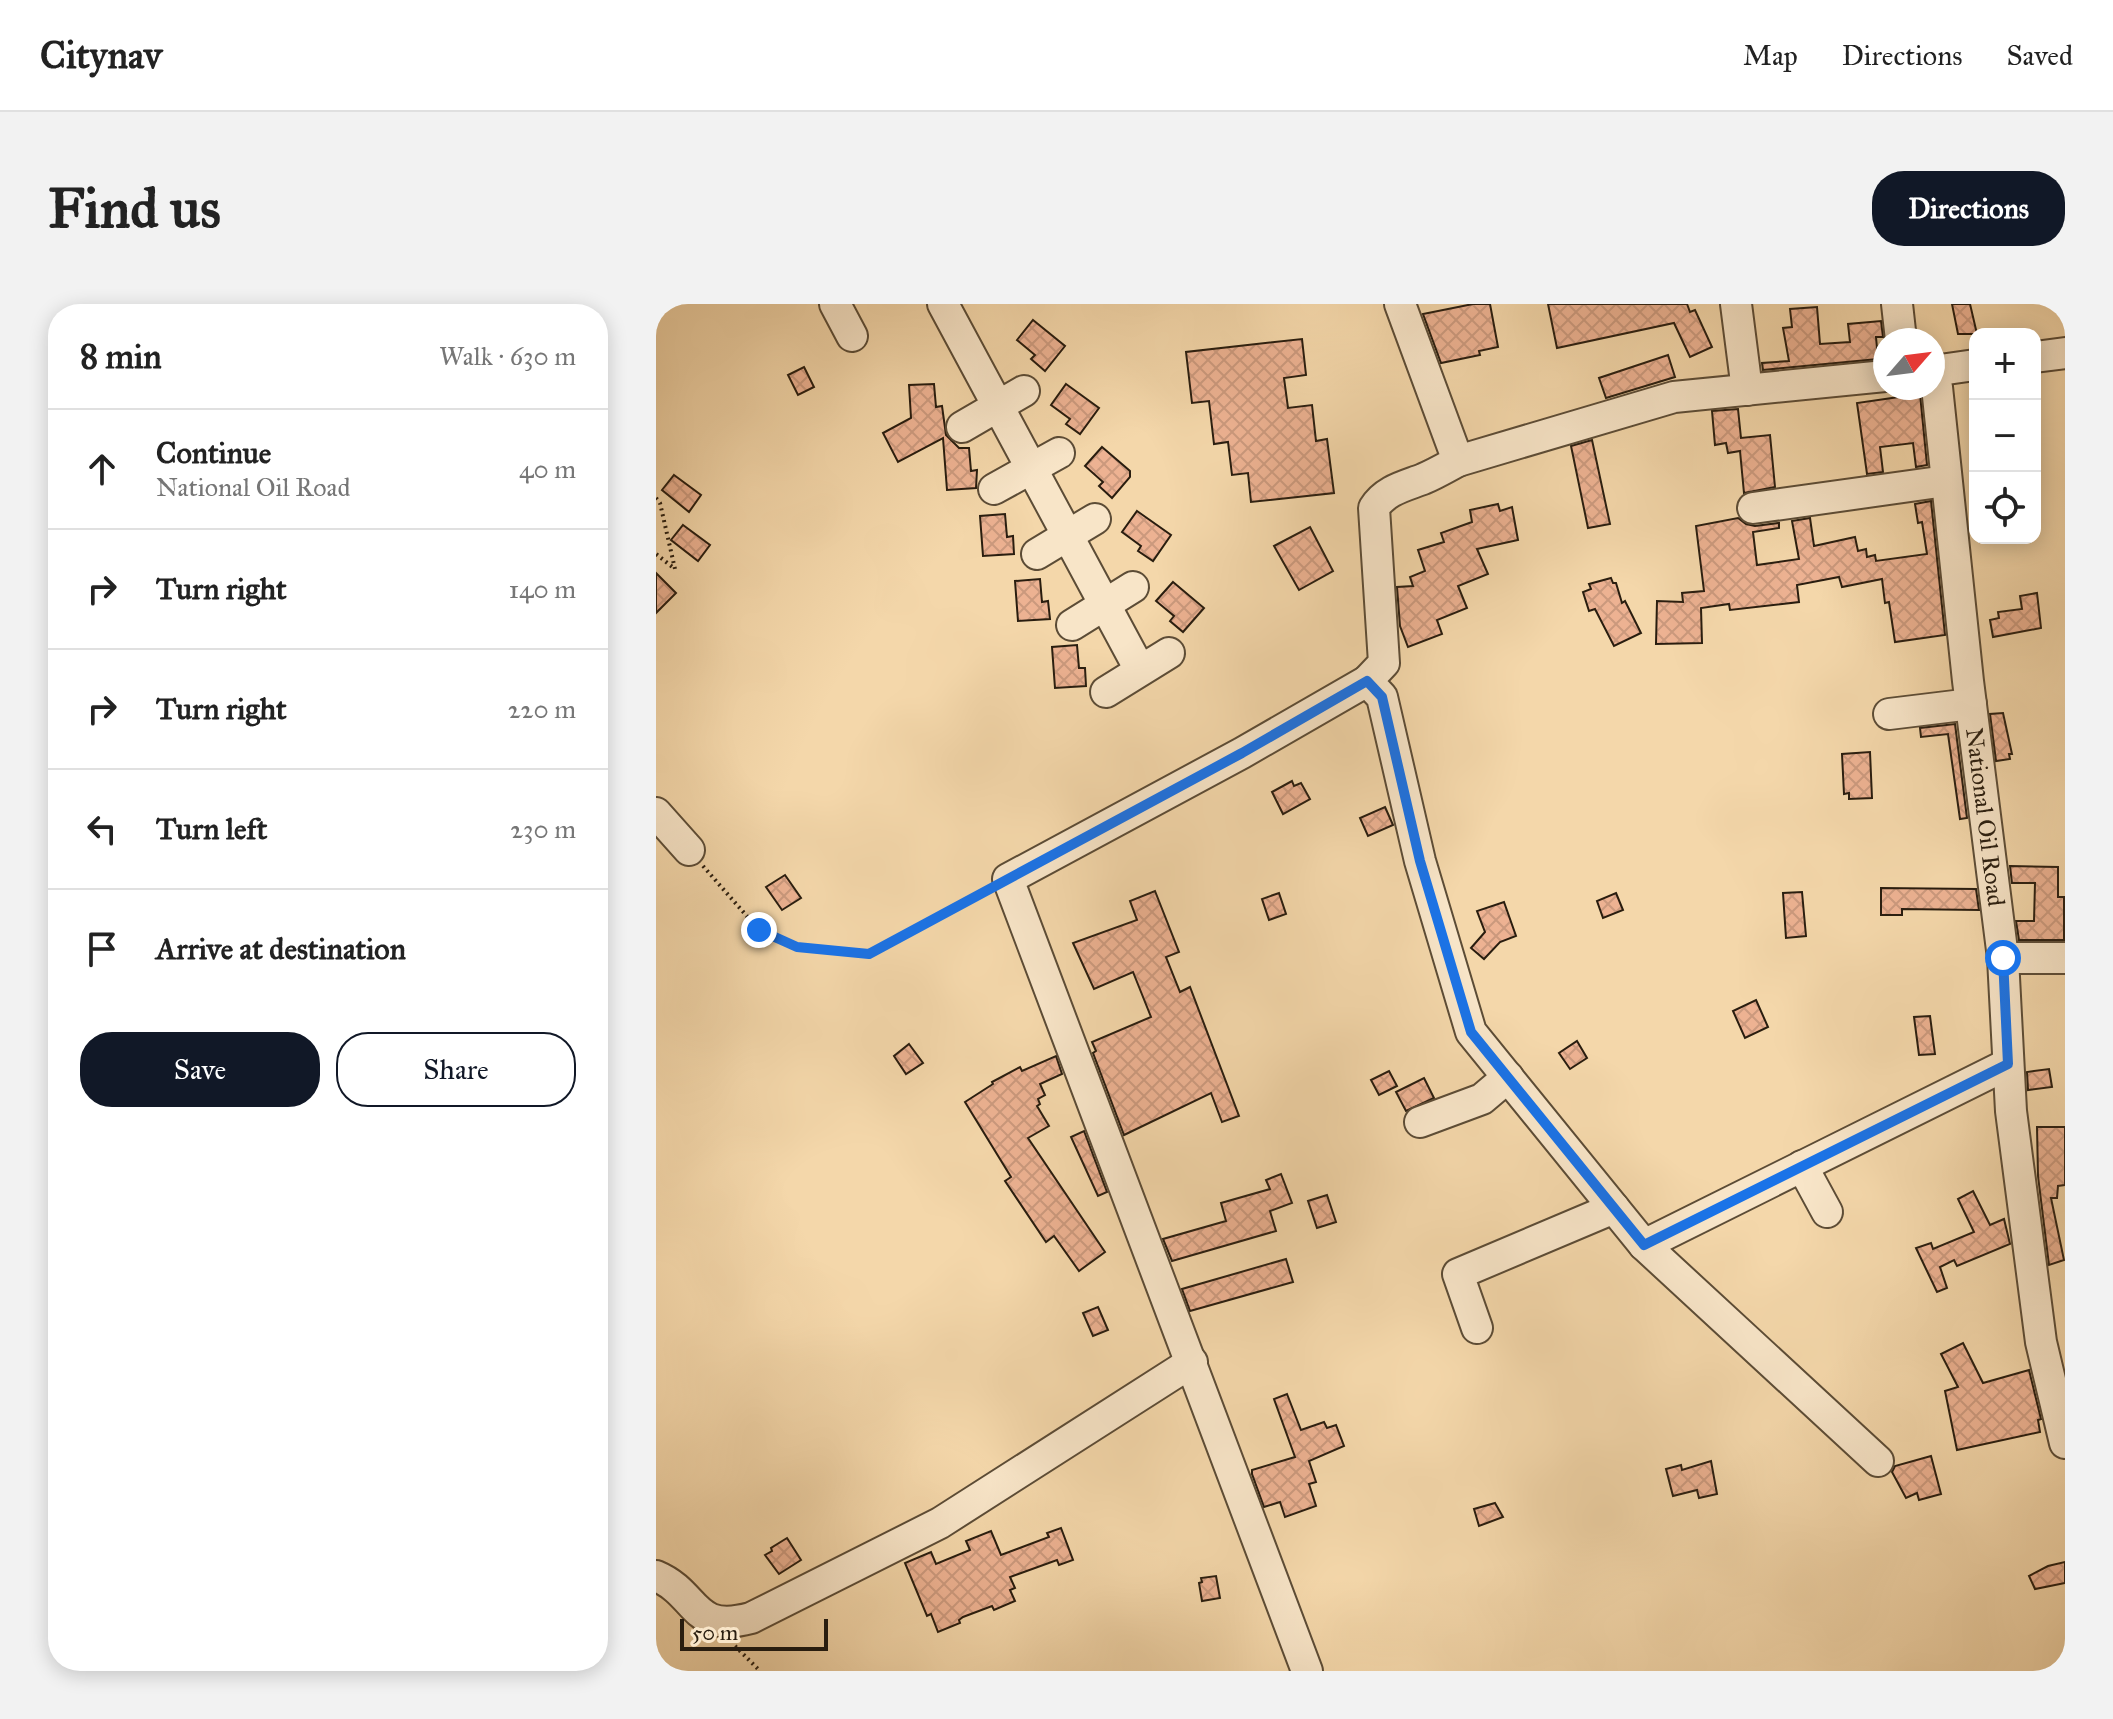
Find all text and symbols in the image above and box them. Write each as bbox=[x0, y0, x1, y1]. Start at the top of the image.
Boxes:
text: Citynav bbox=[40, 32, 162, 78]
text: Map bbox=[1743, 38, 1798, 73]
text: Directions bbox=[1842, 38, 1963, 73]
text: Saved bbox=[2007, 38, 2073, 73]
button: Directions bbox=[1872, 171, 2065, 246]
text: Find us bbox=[48, 174, 221, 242]
north arrow bbox=[1873, 328, 1945, 400]
map controls bbox=[1969, 328, 2041, 544]
button: + bbox=[1969, 328, 2041, 400]
text: 8 min bbox=[80, 336, 162, 377]
text: Walk · 630 m bbox=[439, 340, 576, 372]
button: − bbox=[1969, 400, 2041, 472]
text: Continue bbox=[156, 435, 271, 471]
icon: ahead bbox=[80, 447, 124, 491]
text: 40 m bbox=[519, 453, 576, 485]
text: National Oil Road bbox=[156, 471, 351, 503]
button: locate bbox=[1969, 472, 2041, 544]
icon: right bbox=[80, 567, 124, 611]
text: Turn right bbox=[156, 571, 287, 607]
text: 140 m bbox=[509, 573, 576, 605]
icon: right bbox=[80, 687, 124, 731]
text: Turn right bbox=[156, 691, 287, 727]
text: 220 m bbox=[508, 693, 576, 725]
street label: National Oil Road bbox=[1959, 726, 2011, 908]
icon: left bbox=[80, 807, 124, 851]
text: Turn left bbox=[156, 811, 267, 847]
text: 230 m bbox=[510, 813, 576, 845]
route end bbox=[741, 912, 777, 948]
icon: arrive bbox=[80, 927, 124, 971]
text: Arrive at destination bbox=[156, 931, 406, 967]
route start bbox=[1985, 940, 2021, 976]
button: Save bbox=[80, 1032, 320, 1107]
button: Share bbox=[336, 1032, 576, 1107]
scale bar bbox=[680, 1615, 828, 1651]
text: 50 m bbox=[692, 1619, 738, 1646]

